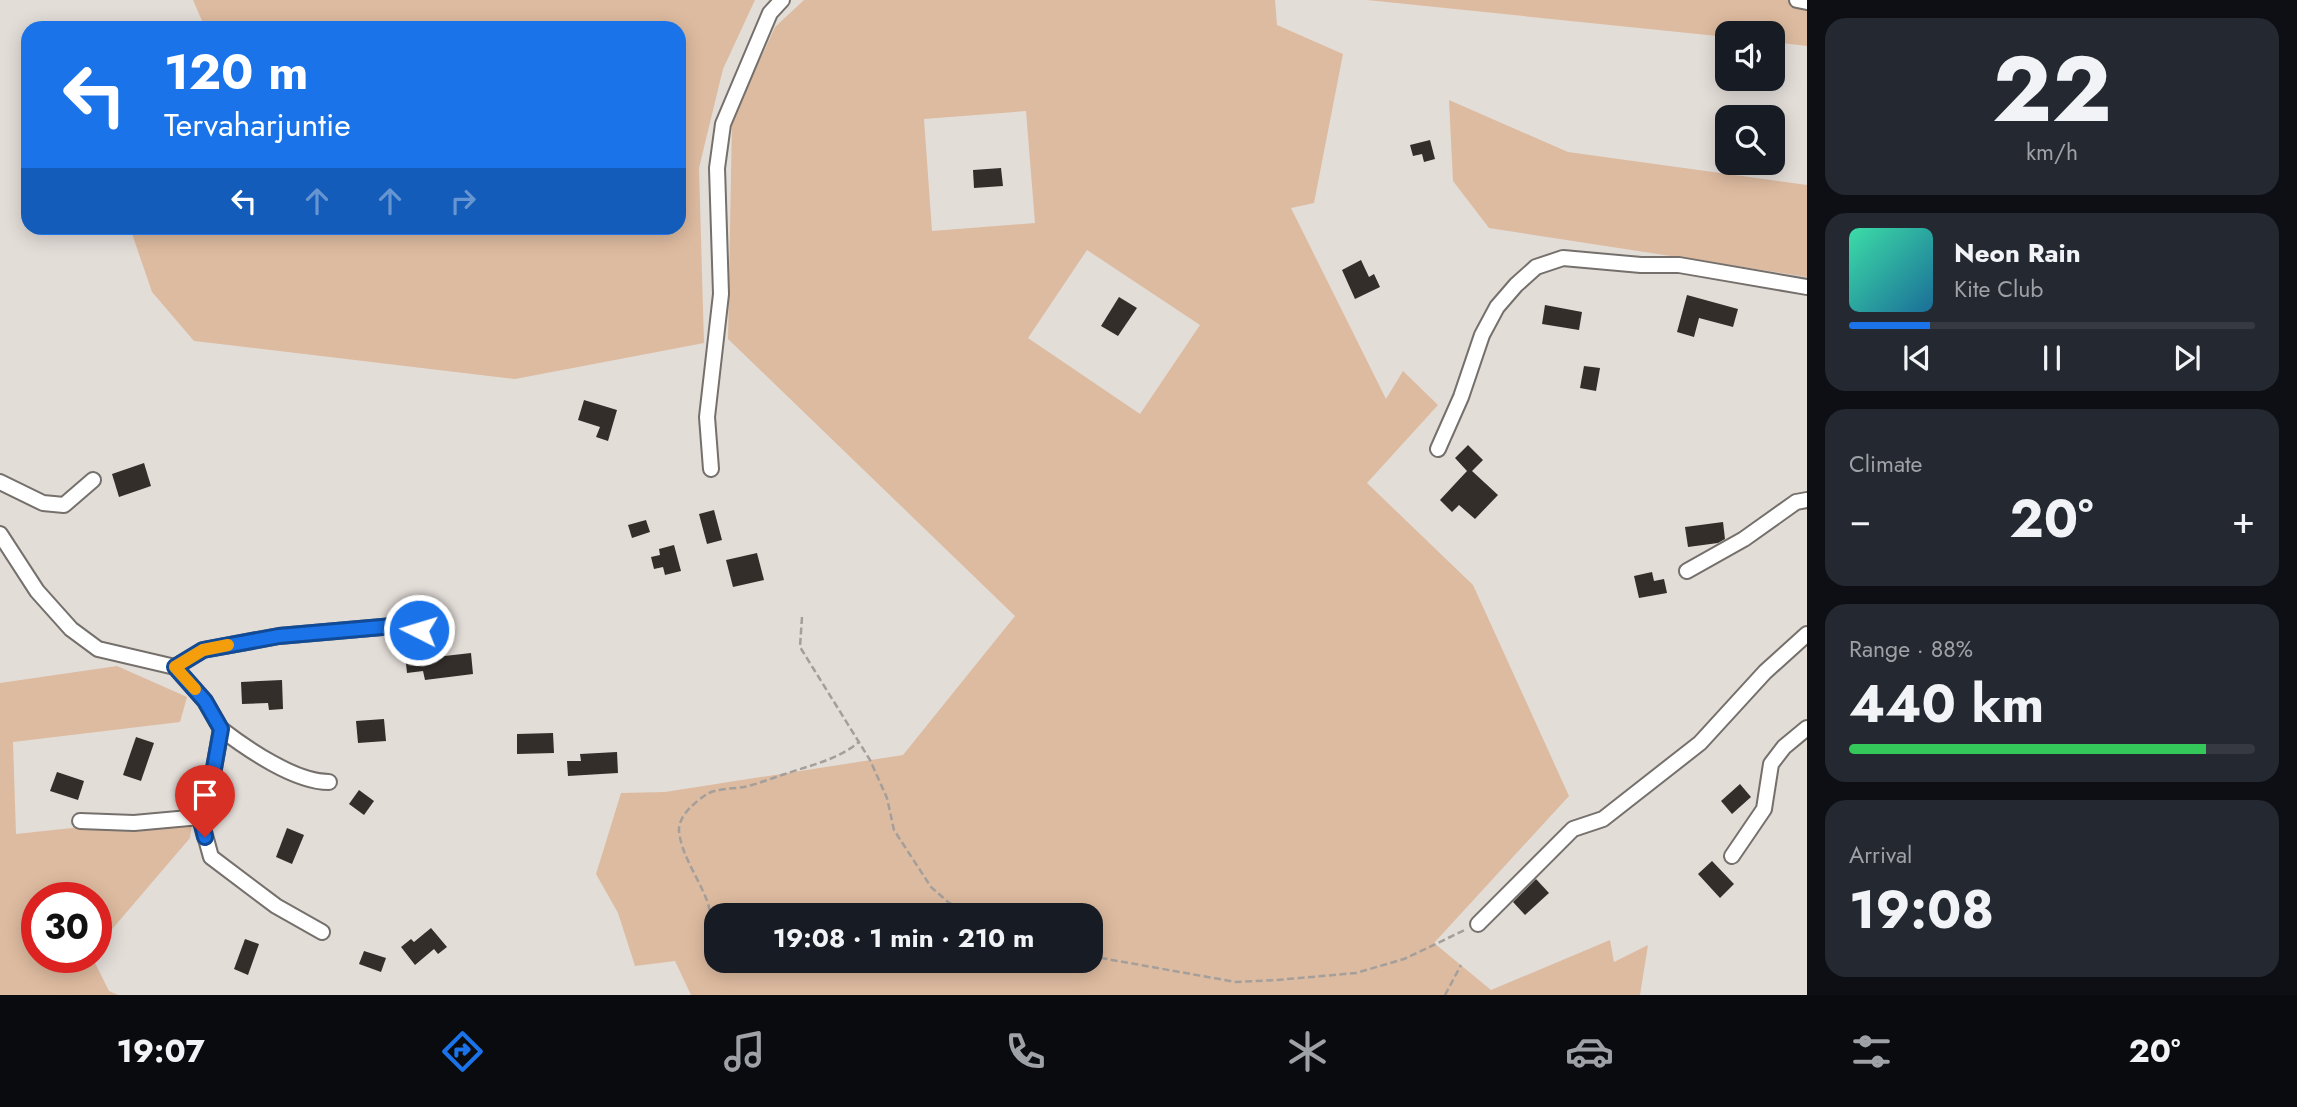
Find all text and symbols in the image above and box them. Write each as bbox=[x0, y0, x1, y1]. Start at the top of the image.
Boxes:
map controls bbox=[1715, 21, 1785, 175]
button: sound bbox=[1715, 21, 1785, 91]
text: 22 bbox=[1992, 24, 2112, 155]
text: 120 m bbox=[164, 37, 308, 107]
icon: left bbox=[49, 49, 140, 140]
text: Tervaharjuntie bbox=[164, 102, 351, 148]
button: search bbox=[1715, 105, 1785, 175]
text: km/h bbox=[2026, 135, 2078, 169]
icon: left bbox=[225, 182, 263, 220]
icon: ahead bbox=[298, 182, 336, 220]
icon: ahead bbox=[371, 182, 409, 220]
icon: right bbox=[444, 182, 482, 220]
text: Neon Rain bbox=[1954, 234, 2081, 272]
text: Kite Club bbox=[1954, 272, 2043, 306]
icon: previous bbox=[1898, 339, 1936, 377]
icon: pause bbox=[2033, 339, 2071, 377]
icon: next bbox=[2168, 339, 2206, 377]
text: Climate bbox=[1849, 447, 1922, 481]
text: 20° bbox=[2010, 481, 2094, 557]
text: − bbox=[1849, 492, 1871, 547]
text: + bbox=[2232, 492, 2255, 547]
position arrow bbox=[382, 593, 456, 667]
text: Range · 88% bbox=[1849, 632, 1973, 666]
text: 440 km bbox=[1849, 666, 2044, 742]
pin bbox=[175, 765, 235, 837]
icon: arrive bbox=[186, 776, 224, 814]
text: Arrival bbox=[1849, 838, 1912, 872]
text: 19:08 bbox=[1849, 872, 1994, 948]
speed limit sign: 30 bbox=[21, 882, 112, 973]
text: 19:08 · 1 min · 210 m bbox=[773, 919, 1034, 957]
icon: directions bbox=[438, 1027, 487, 1076]
icon: music bbox=[720, 1027, 769, 1076]
icon: phone bbox=[1001, 1027, 1050, 1076]
icon: climate bbox=[1283, 1027, 1332, 1076]
icon: car bbox=[1565, 1027, 1614, 1076]
icon: filters bbox=[1847, 1027, 1896, 1076]
text: 19:07 bbox=[116, 1028, 205, 1074]
text: 20° bbox=[2129, 1028, 2181, 1074]

